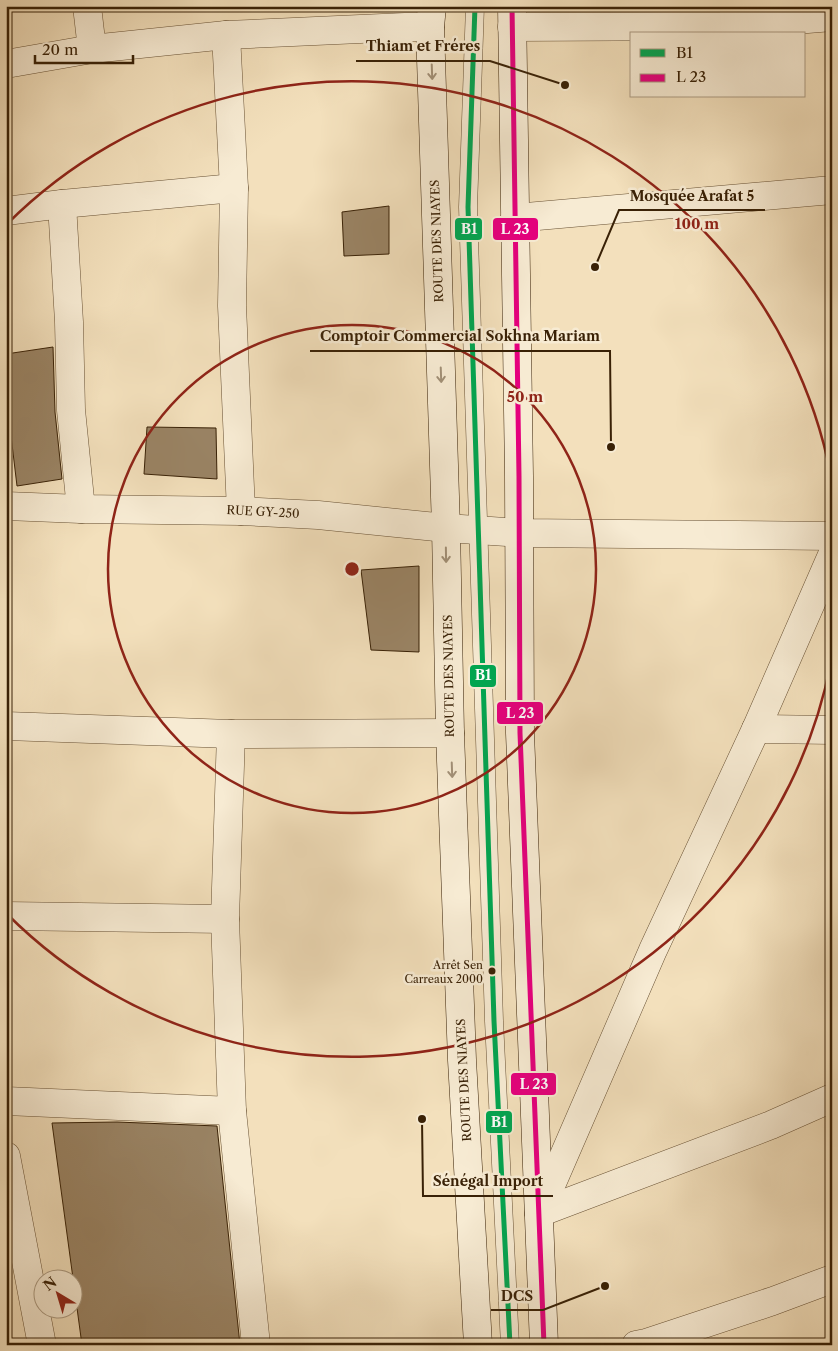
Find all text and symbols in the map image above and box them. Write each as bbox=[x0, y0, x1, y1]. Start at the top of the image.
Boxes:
scale bar bbox=[35, 32, 132, 64]
callout: Thiam et Fréres bbox=[356, 32, 490, 61]
legend bbox=[630, 32, 806, 98]
text: Thiam et Fréres bbox=[366, 37, 480, 55]
text: 20 m bbox=[42, 40, 78, 59]
text: B1 bbox=[676, 43, 693, 62]
one-way arrow bbox=[427, 64, 436, 80]
text: L 23 bbox=[676, 67, 706, 86]
street label: ROUTE DES NIAYES bbox=[427, 179, 446, 303]
callout: Mosquée Arafat 5 bbox=[619, 181, 765, 210]
text: Mosquée Arafat 5 bbox=[630, 187, 755, 205]
text: 100 m bbox=[675, 214, 719, 233]
line badge: B1 bbox=[454, 217, 483, 241]
line badge: L 23 bbox=[492, 217, 539, 241]
text: B1 bbox=[461, 220, 478, 238]
text: L 23 bbox=[500, 220, 530, 238]
callout: Comptoir Commercial Sokhna Mariam bbox=[310, 322, 610, 351]
text: Comptoir Commercial Sokhna Mariam bbox=[320, 327, 600, 345]
one-way arrow bbox=[436, 366, 445, 382]
text: 50 m bbox=[507, 387, 543, 406]
street label: RUE GY-250 bbox=[226, 502, 300, 521]
one-way arrow bbox=[441, 546, 451, 562]
centre of rings bbox=[343, 560, 361, 578]
street label: ROUTE DES NIAYES bbox=[440, 614, 457, 738]
line badge: B1 bbox=[469, 664, 497, 688]
text: B1 bbox=[475, 666, 492, 684]
line badge: L 23 bbox=[496, 701, 544, 725]
text: L 23 bbox=[505, 704, 535, 722]
one-way arrow bbox=[447, 761, 456, 777]
place label: Arrêt Sen Carreaux 2000 bbox=[404, 958, 483, 986]
marker: Arrêt Sen Carreaux 2000 bbox=[487, 966, 497, 976]
street label: ROUTE DES NIAYES bbox=[453, 1018, 474, 1142]
line badge: L 23 bbox=[510, 1072, 557, 1096]
text: L 23 bbox=[519, 1075, 549, 1093]
line badge: B1 bbox=[485, 1110, 513, 1134]
text: B1 bbox=[491, 1113, 508, 1131]
callout: Sénégal Import bbox=[423, 1167, 553, 1196]
text: Sénégal Import bbox=[433, 1172, 544, 1190]
north arrow bbox=[32, 1268, 82, 1318]
text: N bbox=[40, 1273, 60, 1295]
callout: DCS bbox=[491, 1281, 543, 1310]
text: DCS bbox=[501, 1287, 533, 1305]

